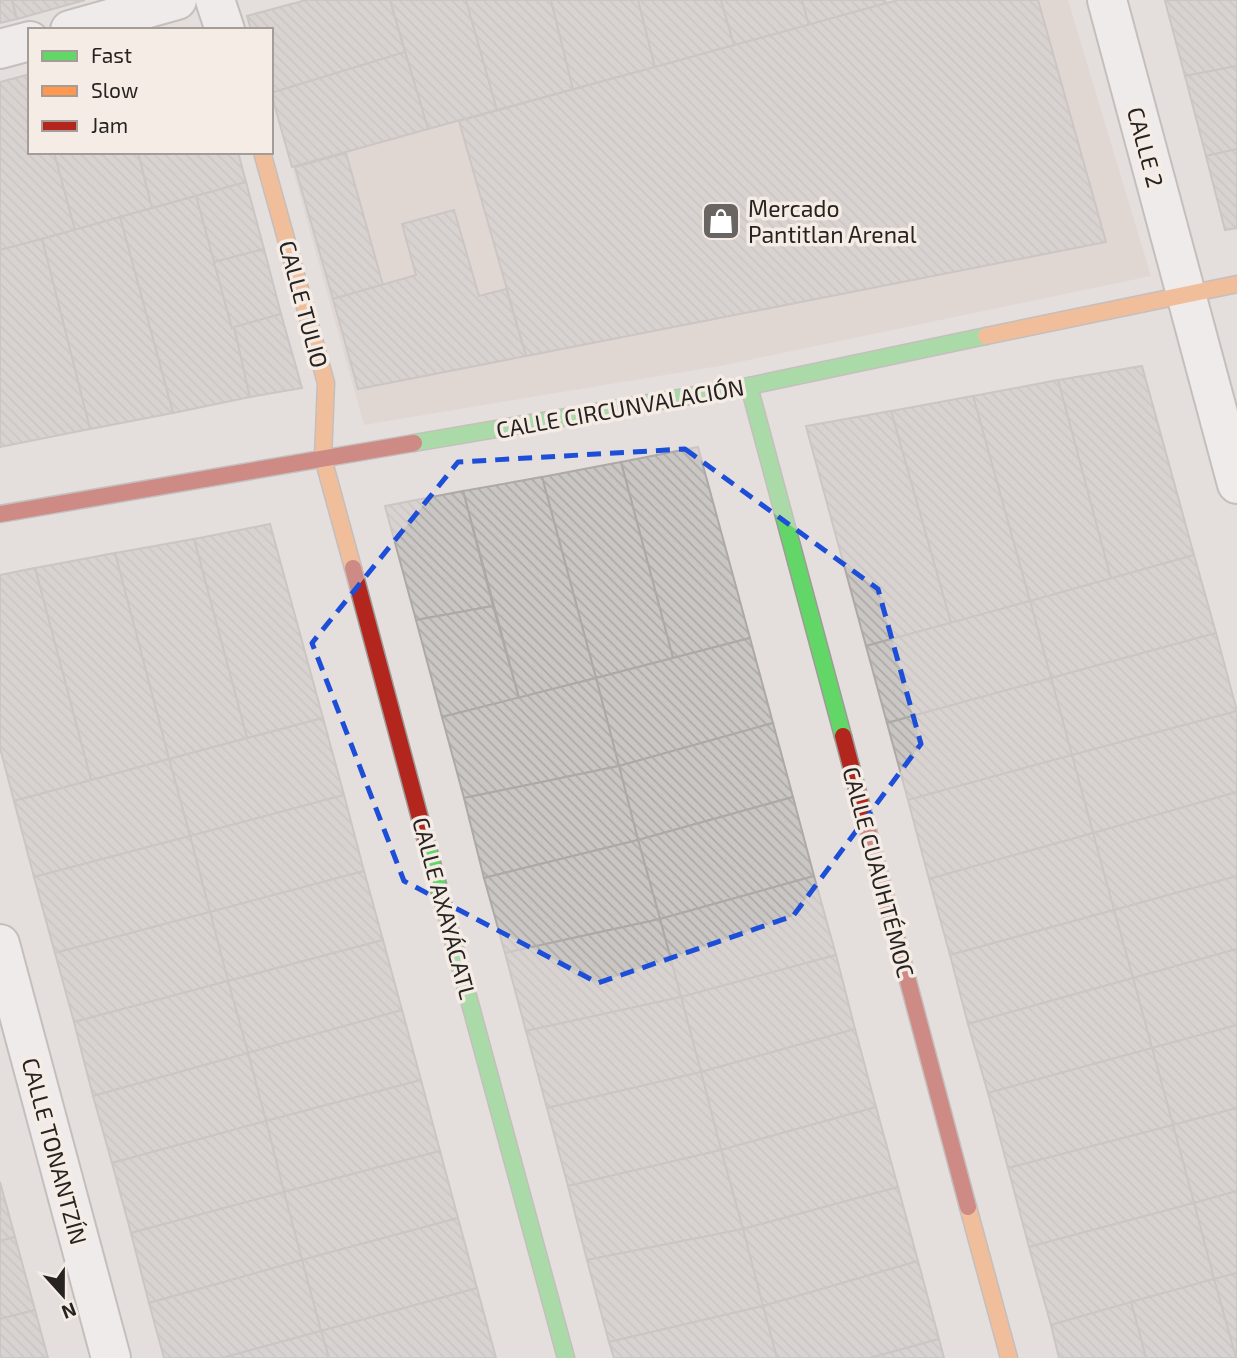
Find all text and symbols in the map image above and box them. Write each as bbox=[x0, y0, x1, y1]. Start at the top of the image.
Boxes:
legend bbox=[28, 28, 273, 154]
text: Fast bbox=[91, 42, 132, 67]
text: Slow bbox=[91, 77, 138, 102]
street label: CALLE 2 bbox=[1122, 104, 1170, 190]
text: Jam bbox=[91, 112, 128, 137]
place label: Mercado Pantitlan Arenal bbox=[748, 194, 917, 248]
shop icon: Mercado Pantitlan Arenal bbox=[700, 200, 742, 242]
street label: CALLE TULIO bbox=[274, 237, 334, 371]
street label: CALLE CIRCUNVALACIÓN bbox=[494, 372, 746, 444]
street label: CALLE CUAUHTÉMOC bbox=[837, 763, 921, 981]
street label: CALLE AXAYÁCATL bbox=[407, 814, 483, 1002]
street label: CALLE TONANTZÍN bbox=[17, 1054, 93, 1248]
north arrow bbox=[28, 1260, 98, 1330]
text: N bbox=[59, 1298, 80, 1325]

